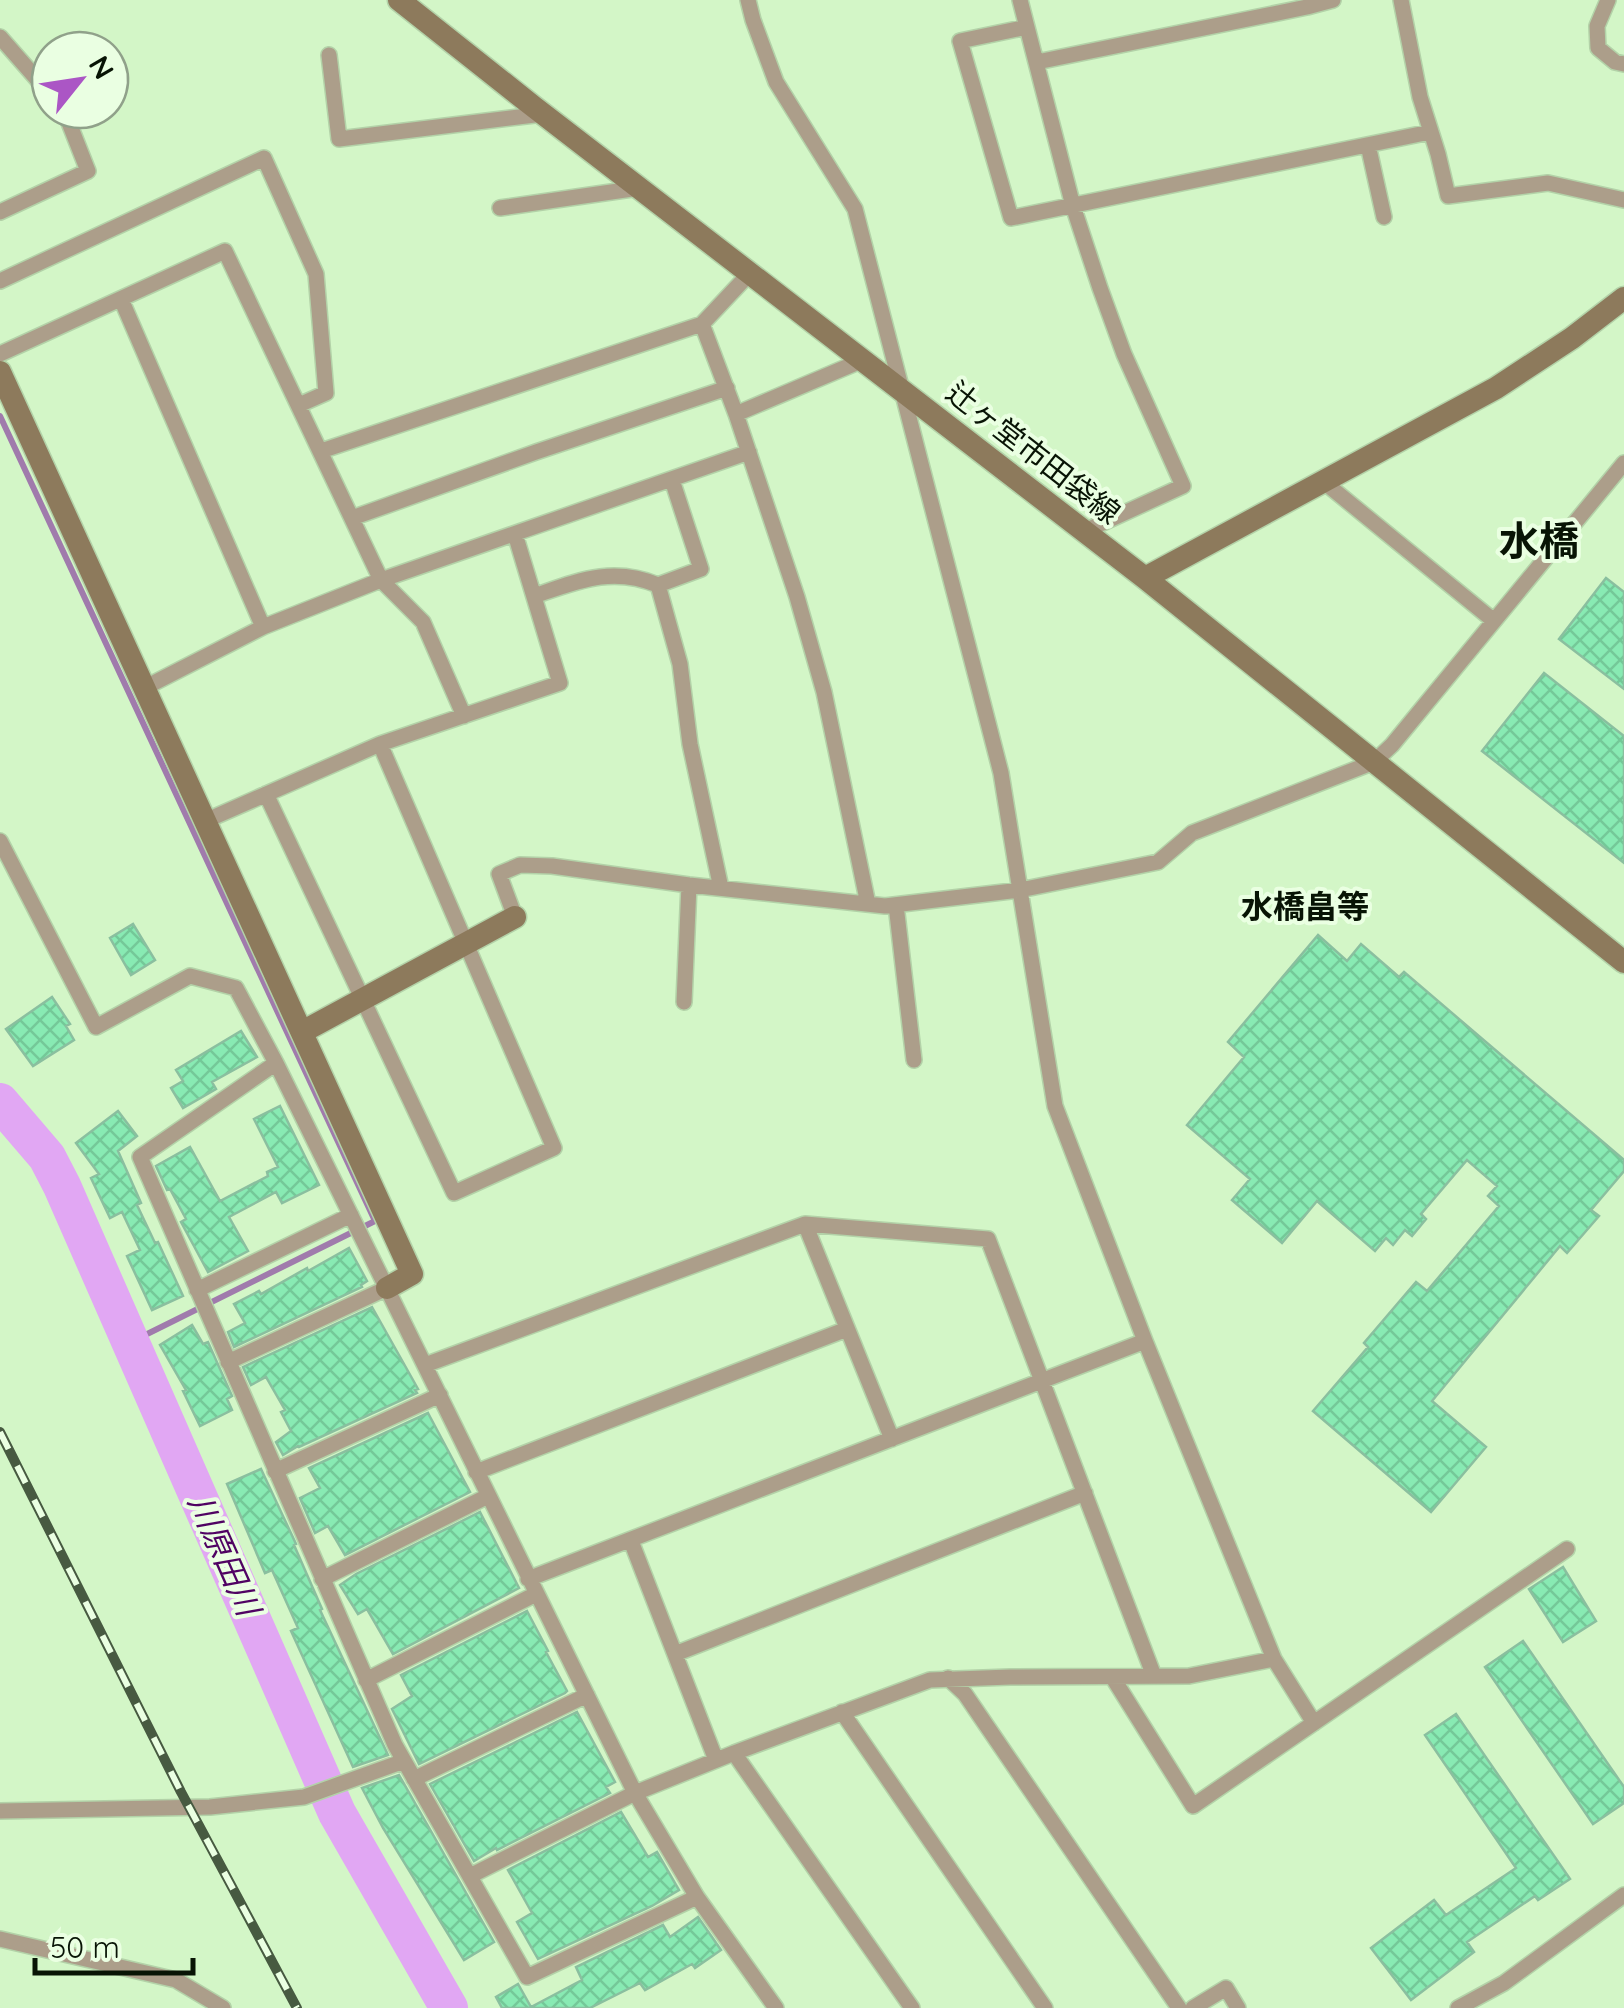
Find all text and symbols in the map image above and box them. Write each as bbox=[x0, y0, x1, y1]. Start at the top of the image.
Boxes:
north arrow bbox=[30, 30, 130, 130]
text: N bbox=[82, 50, 122, 85]
street label: 辻ヶ堂市田袋線 bbox=[939, 373, 1128, 532]
district label: 水橋 bbox=[1499, 515, 1579, 565]
district label: 水橋畠等 bbox=[1241, 886, 1369, 926]
water label: 川原田川 bbox=[181, 1488, 270, 1624]
scale bar bbox=[35, 1913, 192, 1975]
text: 50 m bbox=[50, 1928, 120, 1966]

